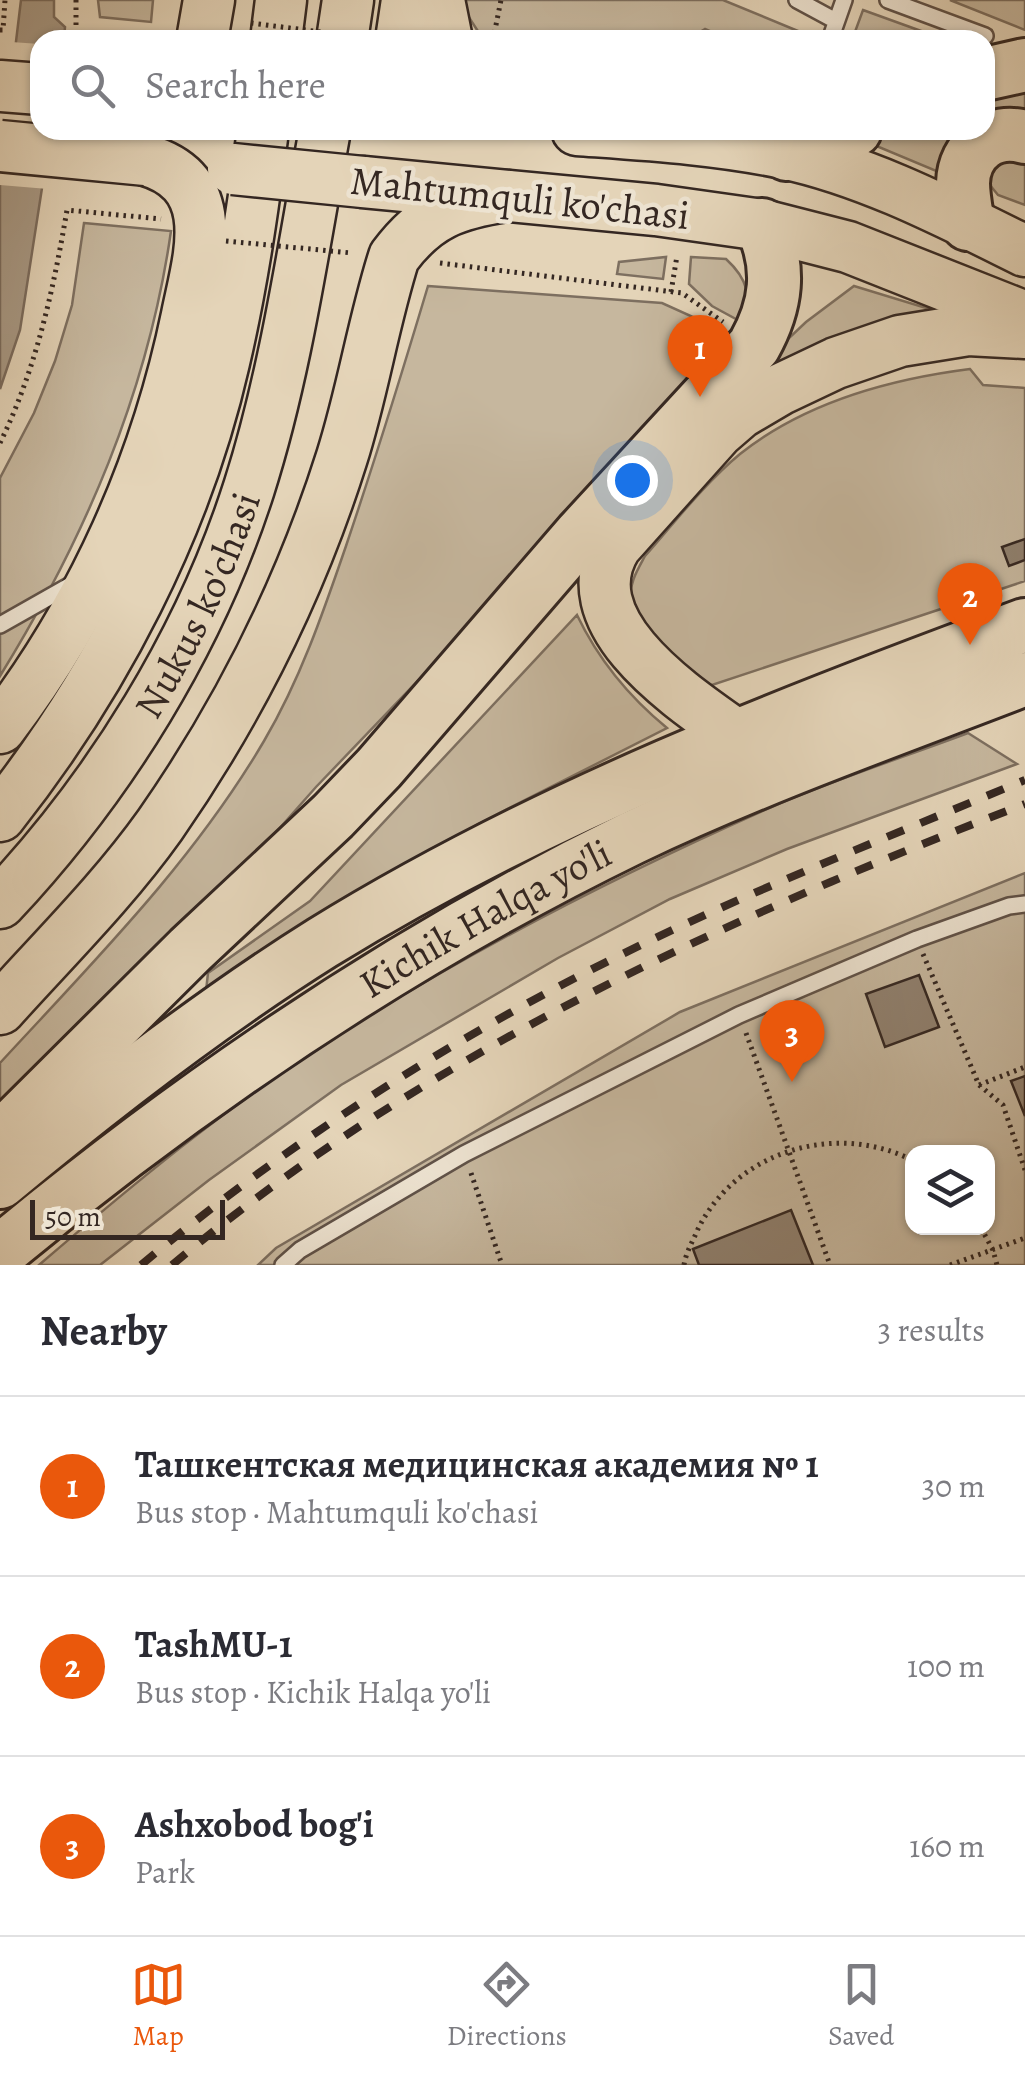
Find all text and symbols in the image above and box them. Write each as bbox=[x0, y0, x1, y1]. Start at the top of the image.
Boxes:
search box bbox=[30, 30, 995, 140]
icon: search bbox=[65, 58, 120, 113]
text: Search here bbox=[145, 59, 326, 111]
street label: Mahtumquli ko'chasi bbox=[348, 153, 692, 243]
pin: 1 bbox=[668, 314, 732, 397]
your location bbox=[607, 455, 658, 506]
street label: Nukus ko'chasi bbox=[121, 485, 273, 728]
pin: 2 bbox=[938, 562, 1002, 645]
street label: Kichik Halqa yo'li bbox=[348, 825, 621, 1011]
pin: 3 bbox=[760, 1000, 824, 1082]
map controls bbox=[905, 1145, 995, 1235]
button: layers bbox=[905, 1145, 995, 1235]
scale bar bbox=[30, 1195, 225, 1240]
text: 50 m bbox=[45, 1198, 101, 1236]
text: Nearby bbox=[40, 1302, 167, 1359]
text: 3 results bbox=[878, 1308, 985, 1352]
text: Ташкентская медицинская академия № 1 bbox=[135, 1438, 819, 1490]
text: 1 bbox=[67, 1464, 78, 1508]
text: 30 m bbox=[922, 1464, 985, 1508]
text: Bus stop · Mahtumquli ko'chasi bbox=[135, 1490, 539, 1534]
text: TashMU-1 bbox=[135, 1618, 293, 1670]
text: 2 bbox=[65, 1644, 80, 1688]
text: 100 m bbox=[907, 1644, 985, 1688]
text: Bus stop · Kichik Halqa yo'li bbox=[135, 1670, 491, 1714]
text: Ashxobod bog'i bbox=[135, 1798, 374, 1850]
text: 3 bbox=[66, 1824, 79, 1868]
text: 160 m bbox=[909, 1824, 985, 1868]
text: Park bbox=[135, 1850, 195, 1894]
tab: Map bbox=[131, 1957, 186, 2055]
tab: Directions bbox=[447, 1957, 567, 2055]
tab: Saved bbox=[828, 1957, 894, 2055]

